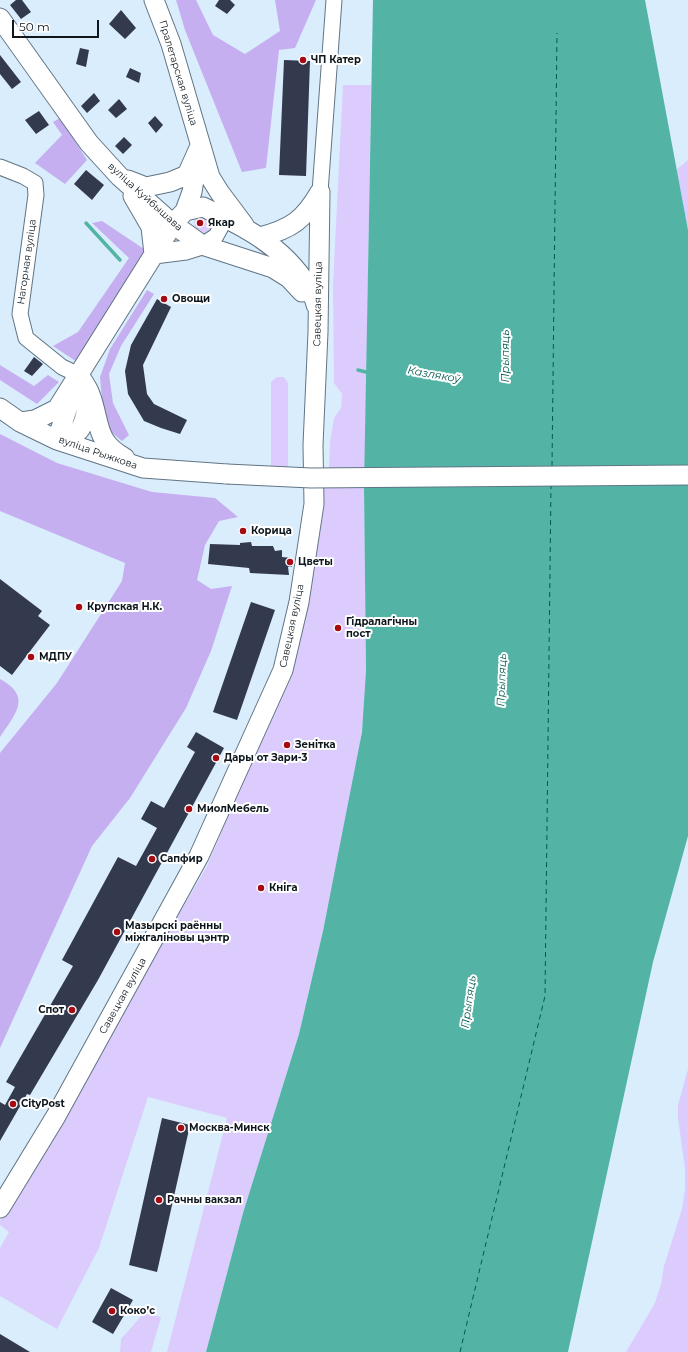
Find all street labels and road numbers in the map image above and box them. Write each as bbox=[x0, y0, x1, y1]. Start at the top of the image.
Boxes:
street label: Пралетарская вуліца bbox=[156, 19, 200, 127]
street label: вуліца Куйбышава bbox=[105, 160, 185, 234]
street label: Нагорная вуліца bbox=[15, 218, 39, 306]
street label: Савецкая вуліца bbox=[311, 261, 325, 347]
street label: вуліца Рыжкова bbox=[57, 434, 139, 472]
street label: Савецкая вуліца bbox=[277, 583, 307, 669]
street label: Савецкая вуліца bbox=[97, 956, 149, 1036]

